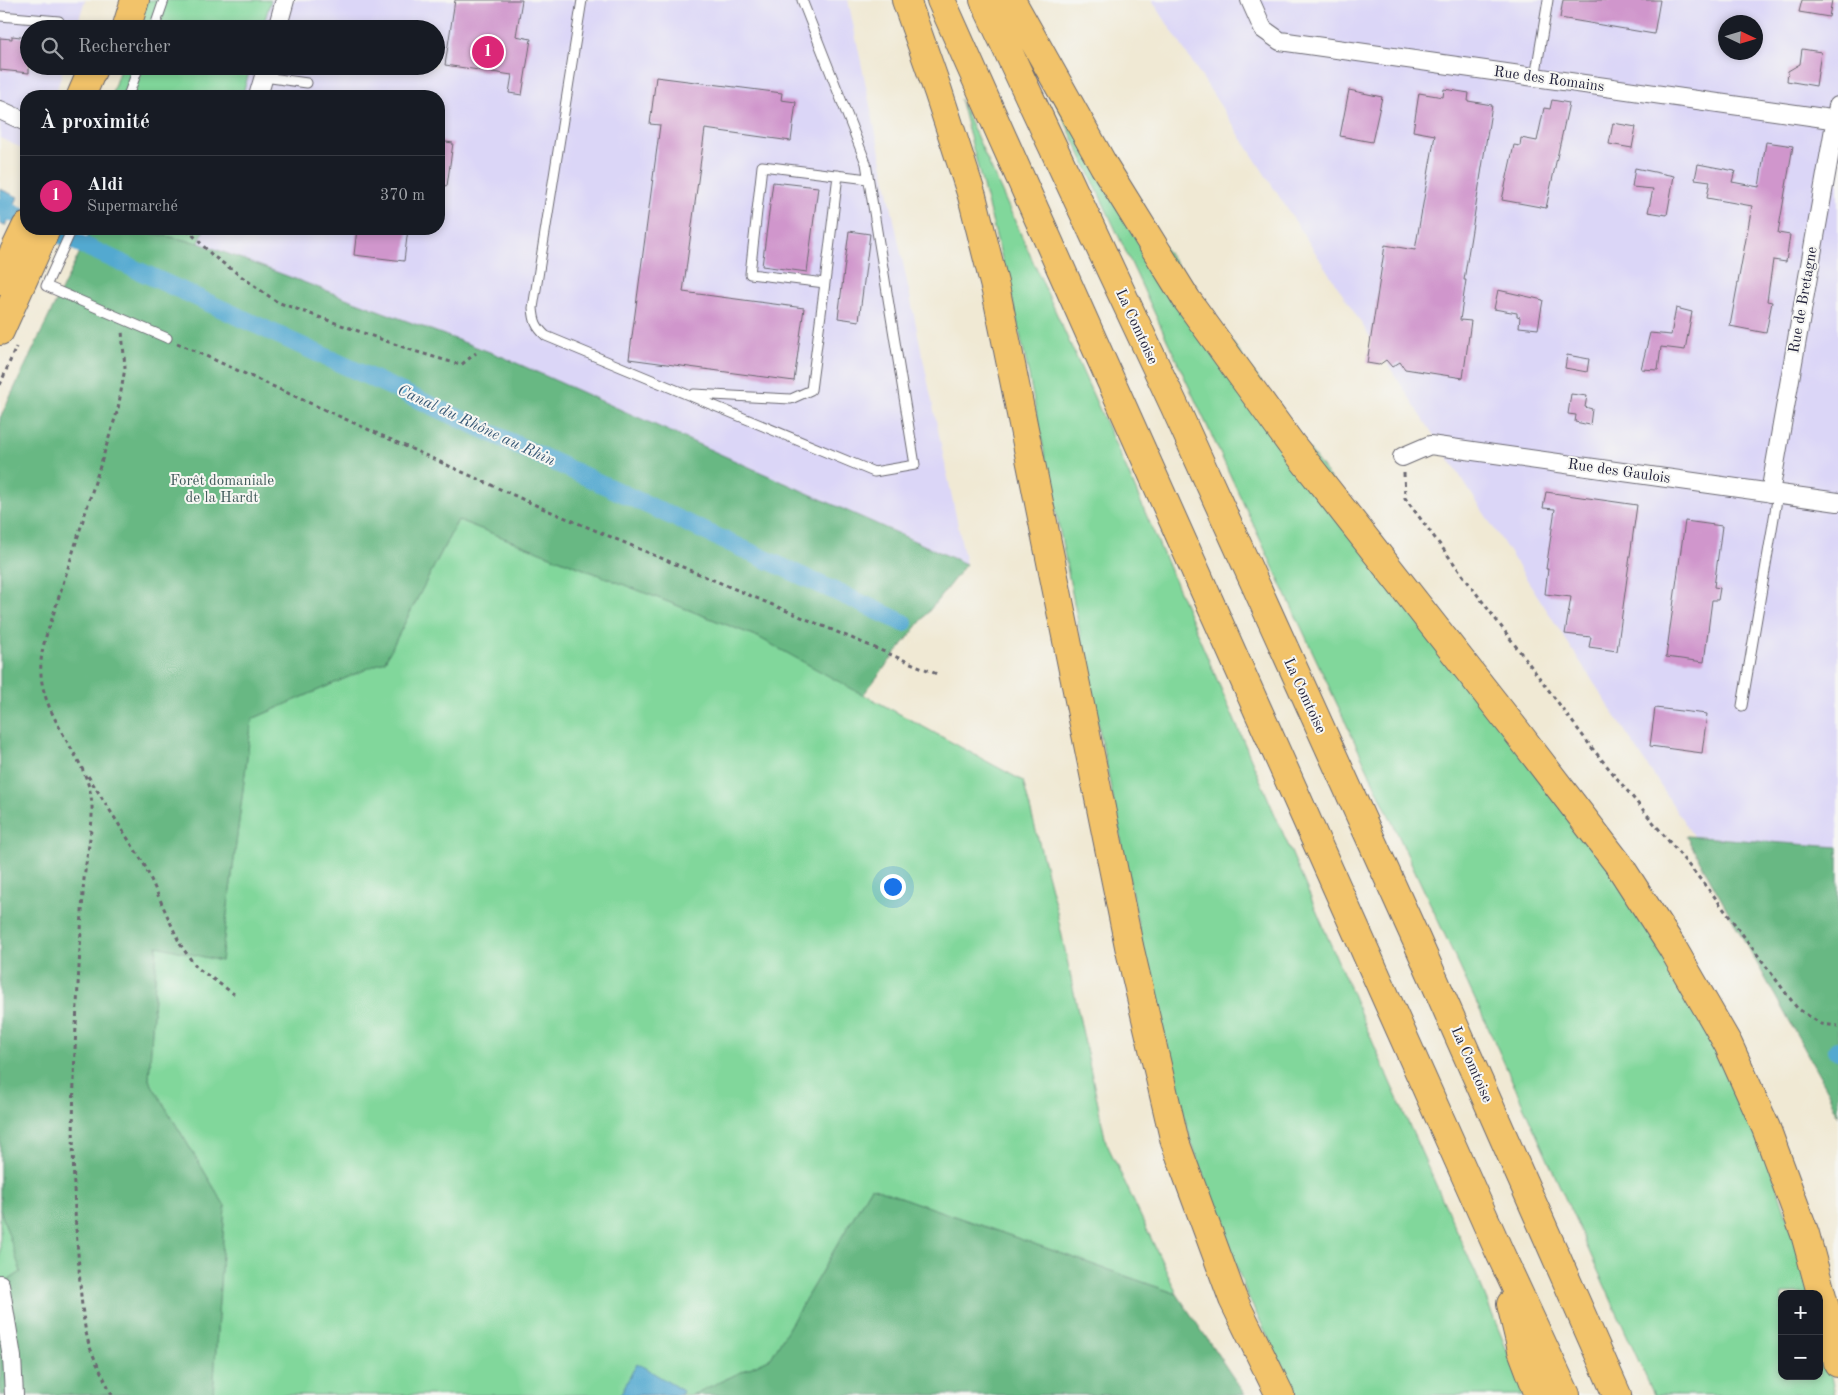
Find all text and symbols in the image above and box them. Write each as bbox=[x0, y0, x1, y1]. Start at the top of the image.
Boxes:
north arrow bbox=[1718, 15, 1763, 60]
search box bbox=[20, 20, 445, 75]
pin: 1 bbox=[472, 33, 504, 71]
icon: search bbox=[38, 34, 66, 62]
text: Rechercher bbox=[78, 38, 171, 57]
street label: Rue des Romains bbox=[1493, 65, 1605, 95]
text: À proximité bbox=[40, 112, 150, 133]
text: Aldi bbox=[87, 176, 123, 195]
text: 1 bbox=[51, 188, 61, 204]
text: 370 m bbox=[380, 188, 425, 204]
text: Supermarché bbox=[87, 199, 178, 215]
street label: Rue de Bretagne bbox=[1787, 245, 1821, 354]
street label: La Comtoise bbox=[1112, 287, 1160, 367]
water label: Canal du Rhône au Rhin bbox=[395, 382, 557, 470]
street label: Rue des Gaulois bbox=[1567, 457, 1671, 487]
park label: Forêt domaniale de la Hardt bbox=[170, 474, 274, 506]
street label: La Comtoise bbox=[1280, 656, 1328, 736]
your location bbox=[880, 874, 906, 900]
street label: La Comtoise bbox=[1448, 1025, 1494, 1105]
map controls bbox=[1778, 1290, 1823, 1380]
button: + bbox=[1778, 1290, 1823, 1335]
button: − bbox=[1778, 1335, 1823, 1380]

